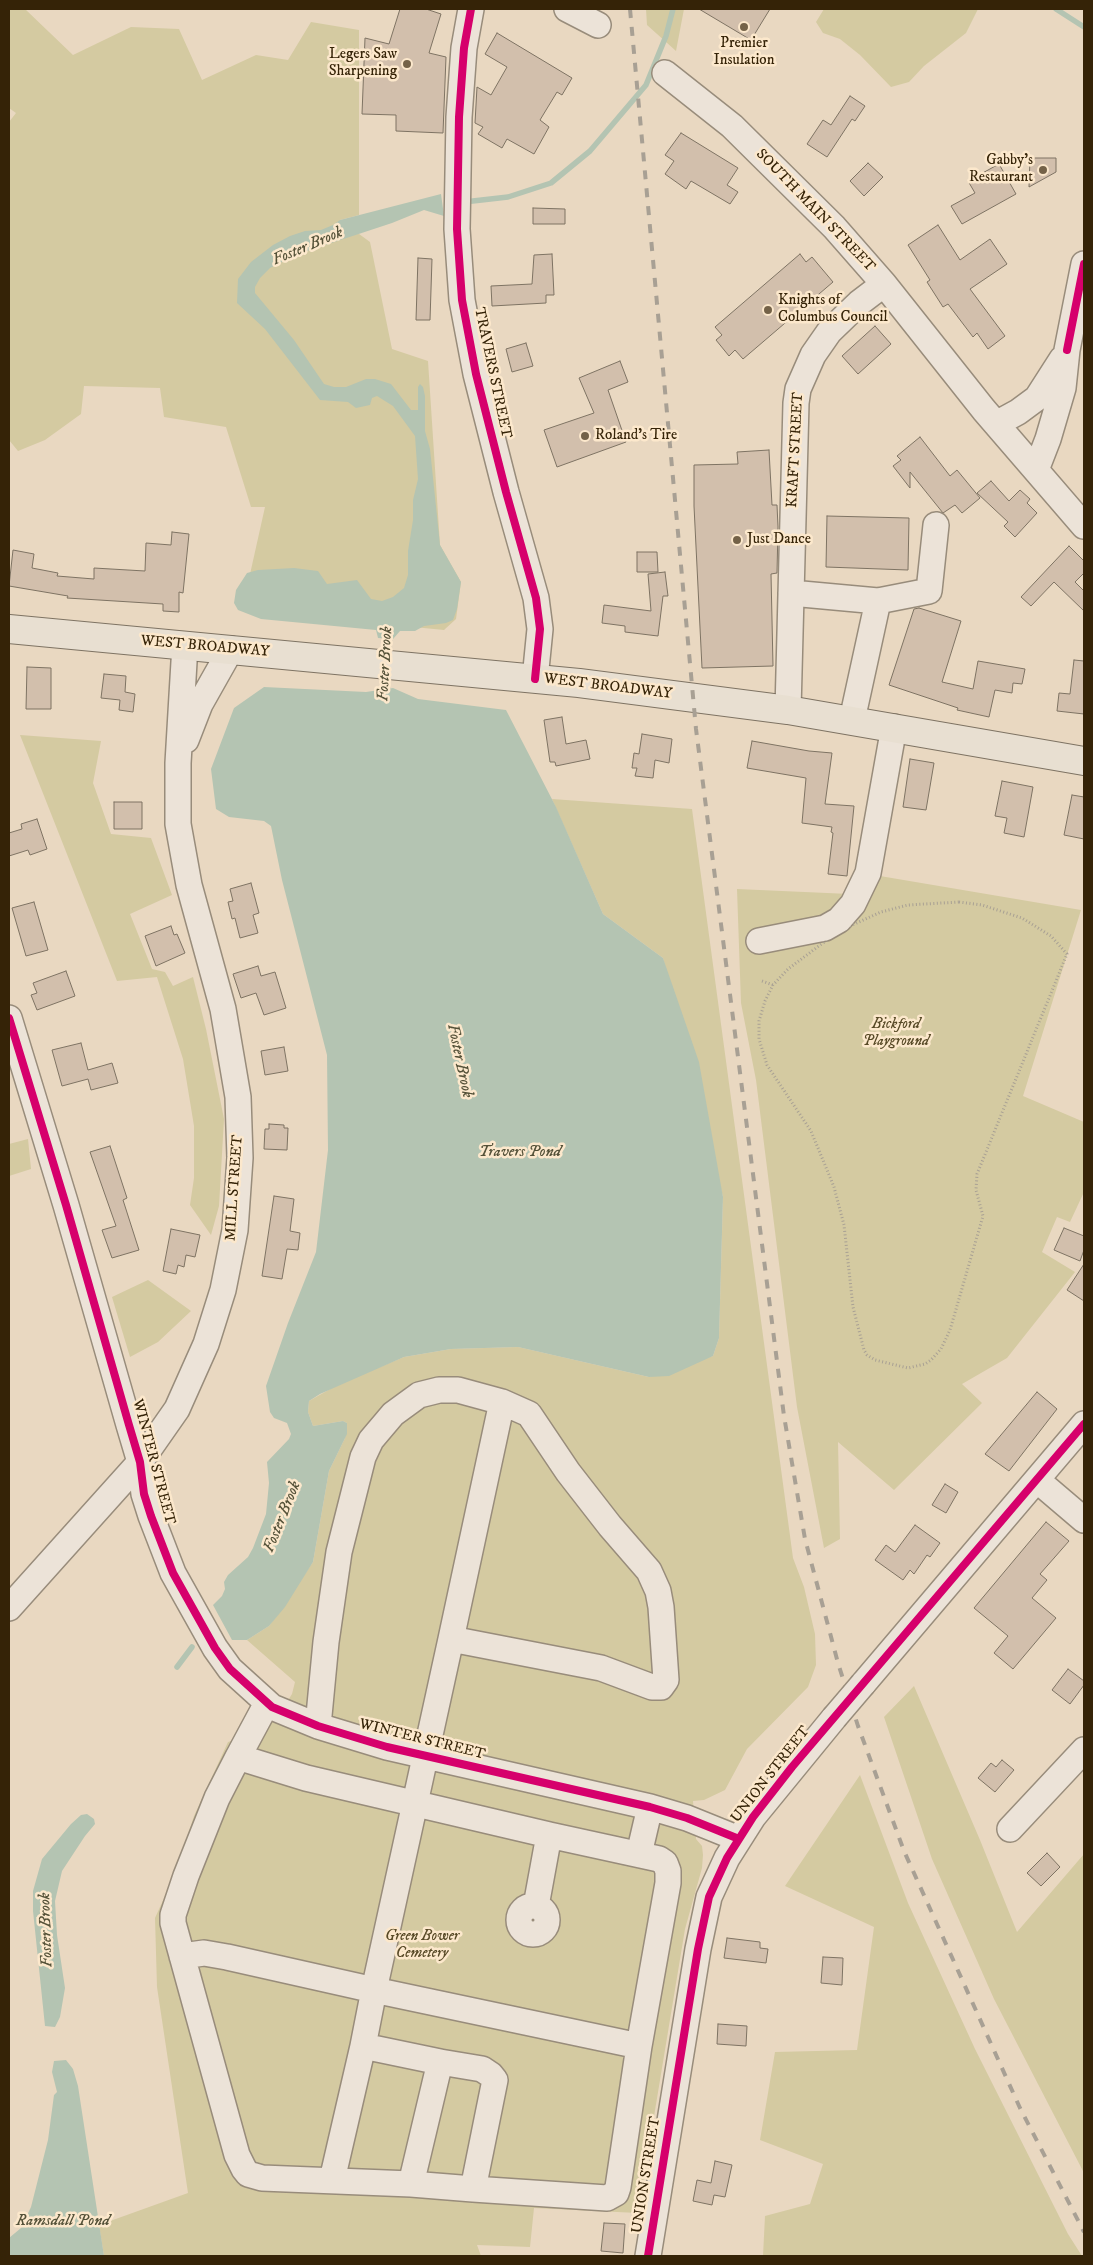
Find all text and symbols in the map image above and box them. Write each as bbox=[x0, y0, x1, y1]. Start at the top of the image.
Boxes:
marker: Premier Insulation bbox=[738, 21, 750, 33]
place label: Premier Insulation bbox=[714, 35, 774, 70]
place label: Legers Saw Sharpening bbox=[329, 46, 397, 81]
marker: Legers Saw Sharpening bbox=[401, 58, 413, 70]
street label: SOUTH MAIN STREET bbox=[752, 146, 878, 276]
place label: Gabby's Restaurant bbox=[969, 152, 1033, 187]
marker: Gabby's Restaurant bbox=[1037, 164, 1049, 176]
water label: Foster Brook bbox=[270, 224, 346, 270]
place label: Knights of Columbus Council bbox=[778, 292, 888, 327]
marker: Knights of Columbus Council bbox=[762, 304, 774, 316]
street label: TRAVERS STREET bbox=[469, 306, 515, 440]
street label: KRAFT STREET bbox=[784, 392, 808, 508]
place label: Roland's Tire bbox=[595, 427, 677, 445]
marker: Roland's Tire bbox=[579, 430, 591, 442]
place label: Just Dance bbox=[747, 531, 811, 549]
marker: Just Dance bbox=[731, 534, 743, 546]
water label: Foster Brook bbox=[374, 626, 398, 702]
street label: WEST BROADWAY bbox=[140, 632, 270, 662]
street label: WEST BROADWAY bbox=[543, 670, 673, 704]
park label: Bickford Playground bbox=[863, 1016, 929, 1051]
water label: Foster Brook bbox=[442, 1022, 476, 1100]
street label: MILL STREET bbox=[222, 1134, 248, 1242]
water label: Travers Pond bbox=[479, 1143, 561, 1163]
street label: WINTER STREET bbox=[128, 1397, 178, 1527]
water label: Foster Brook bbox=[260, 1479, 306, 1555]
street label: WINTER STREET bbox=[357, 1716, 487, 1764]
street label: UNION STREET bbox=[728, 1723, 814, 1827]
water label: Foster Brook bbox=[36, 1892, 58, 1968]
park label: Green Bower Cemetery bbox=[385, 1928, 459, 1963]
street label: UNION STREET bbox=[629, 2115, 665, 2235]
water label: Ramsdall Pond bbox=[16, 2212, 110, 2232]

